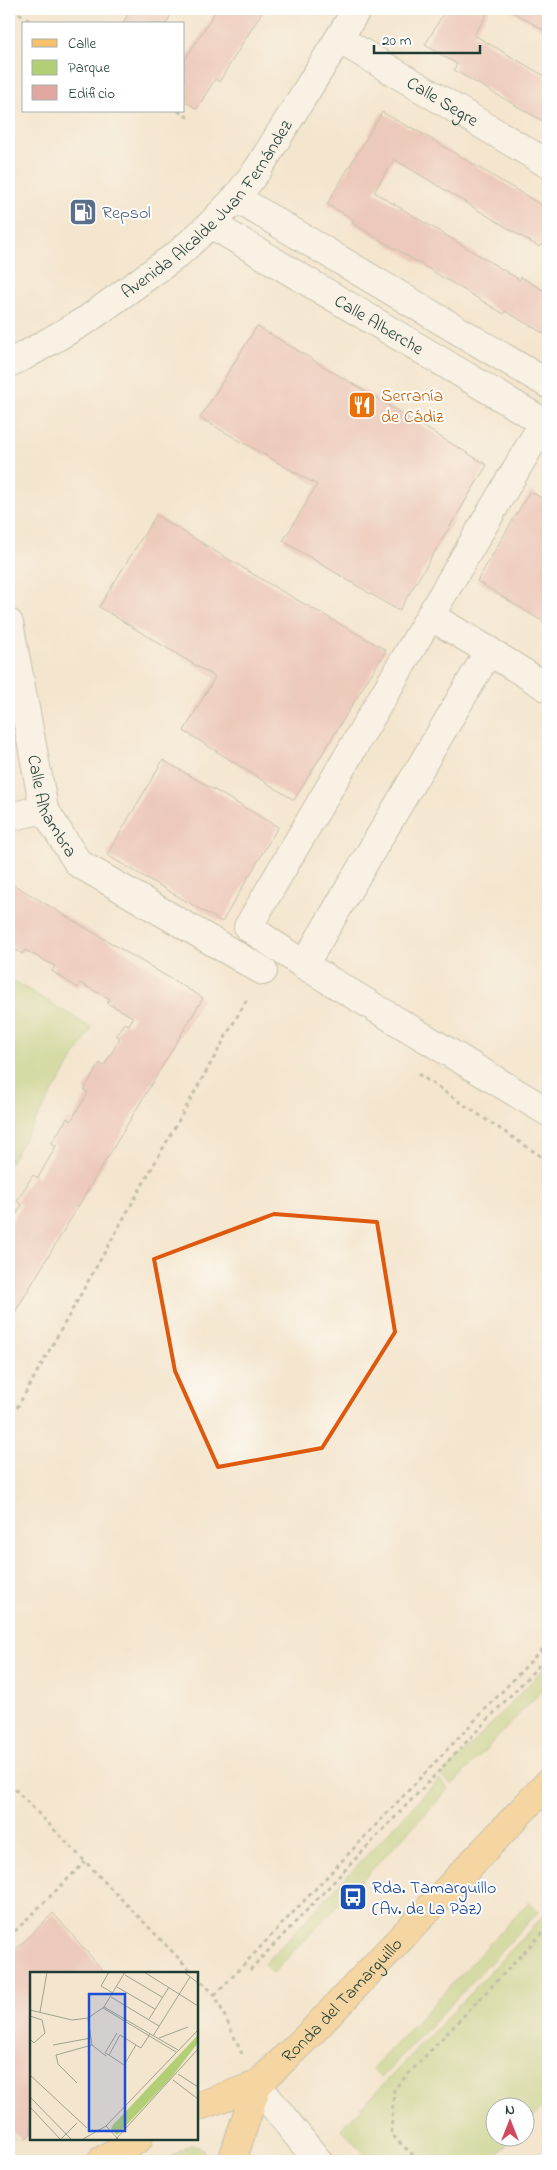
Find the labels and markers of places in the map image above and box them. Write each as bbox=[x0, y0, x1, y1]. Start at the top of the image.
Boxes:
fuel station icon: Repsol bbox=[68, 197, 98, 227]
place label: Repsol bbox=[102, 201, 151, 227]
place label: Serranía de Cádiz bbox=[381, 384, 444, 431]
restaurant icon: Serranía de Cádiz bbox=[347, 390, 377, 420]
place label: Rda. Tamarguillo (Av. de La Paz) bbox=[372, 1876, 496, 1923]
bus stop icon: Rda. Tamarguillo (Av. de La Paz) bbox=[338, 1882, 368, 1912]

